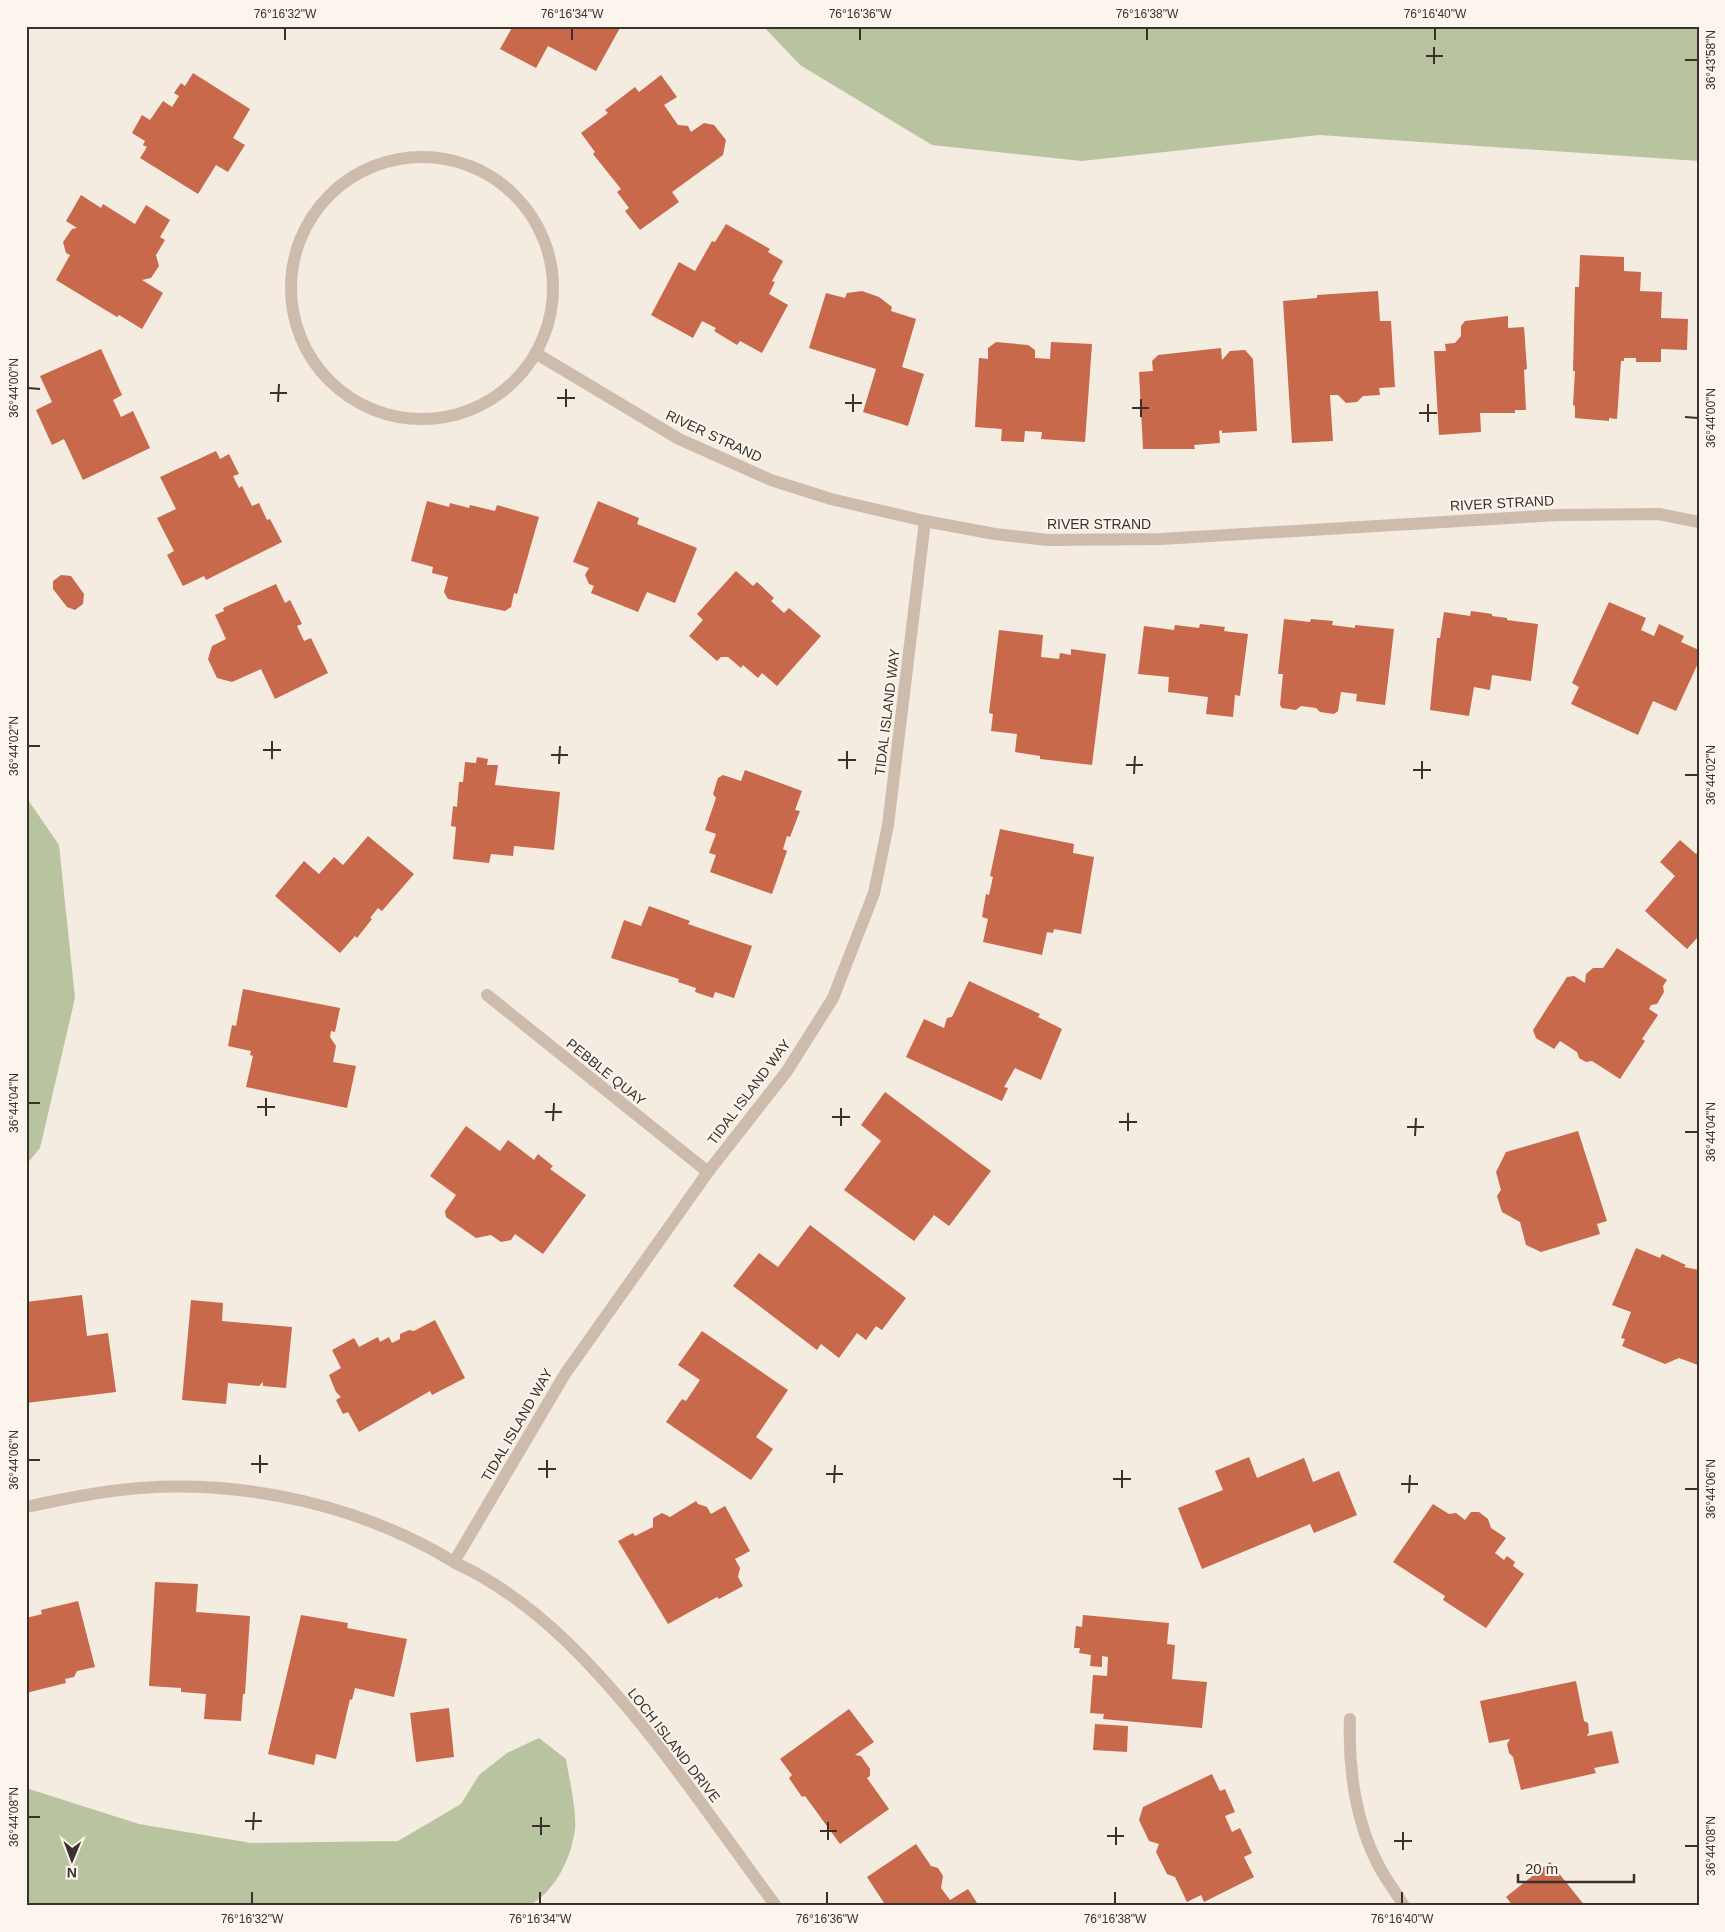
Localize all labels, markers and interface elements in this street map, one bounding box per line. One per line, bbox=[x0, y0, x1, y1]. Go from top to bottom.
text: 76°16'32"W bbox=[254, 7, 317, 21]
text: 76°16'34"W bbox=[541, 7, 604, 21]
text: 76°16'36"W bbox=[829, 7, 892, 21]
text: 76°16'38"W bbox=[1116, 7, 1179, 21]
text: 76°16'40"W bbox=[1404, 7, 1467, 21]
text: 36°43'58"N bbox=[1704, 30, 1718, 90]
text: 36°44'00"N bbox=[7, 358, 21, 418]
text: 36°44'00"N bbox=[1704, 388, 1718, 448]
street label: RIVER STRAND bbox=[663, 407, 765, 465]
street label: RIVER STRAND bbox=[1450, 492, 1554, 514]
street label: RIVER STRAND bbox=[1047, 516, 1151, 532]
street label: TIDAL ISLAND WAY bbox=[871, 647, 903, 776]
text: 36°44'02"N bbox=[7, 716, 21, 776]
text: 36°44'02"N bbox=[1704, 745, 1718, 805]
street label: PEBBLE QUAY bbox=[563, 1035, 649, 1109]
street label: TIDAL ISLAND WAY bbox=[704, 1036, 794, 1148]
text: 36°44'04"N bbox=[7, 1073, 21, 1133]
text: 36°44'04"N bbox=[1704, 1102, 1718, 1162]
street label: TIDAL ISLAND WAY bbox=[478, 1365, 556, 1484]
text: 36°44'06"N bbox=[7, 1430, 21, 1490]
text: 36°44'06"N bbox=[1704, 1459, 1718, 1519]
street label: LOCH ISLAND DRIVE bbox=[625, 1685, 723, 1805]
text: 36°44'08"N bbox=[7, 1787, 21, 1847]
text: 36°44'08"N bbox=[1704, 1816, 1718, 1876]
north arrow bbox=[48, 1834, 98, 1884]
scale bar bbox=[1518, 1852, 1634, 1884]
text: 20 m bbox=[1525, 1860, 1558, 1877]
text: N bbox=[67, 1865, 77, 1881]
text: 76°16'32"W bbox=[221, 1912, 284, 1926]
text: 76°16'34"W bbox=[509, 1912, 572, 1926]
text: 76°16'36"W bbox=[796, 1912, 859, 1926]
text: 76°16'38"W bbox=[1084, 1912, 1147, 1926]
text: 76°16'40"W bbox=[1371, 1912, 1434, 1926]

